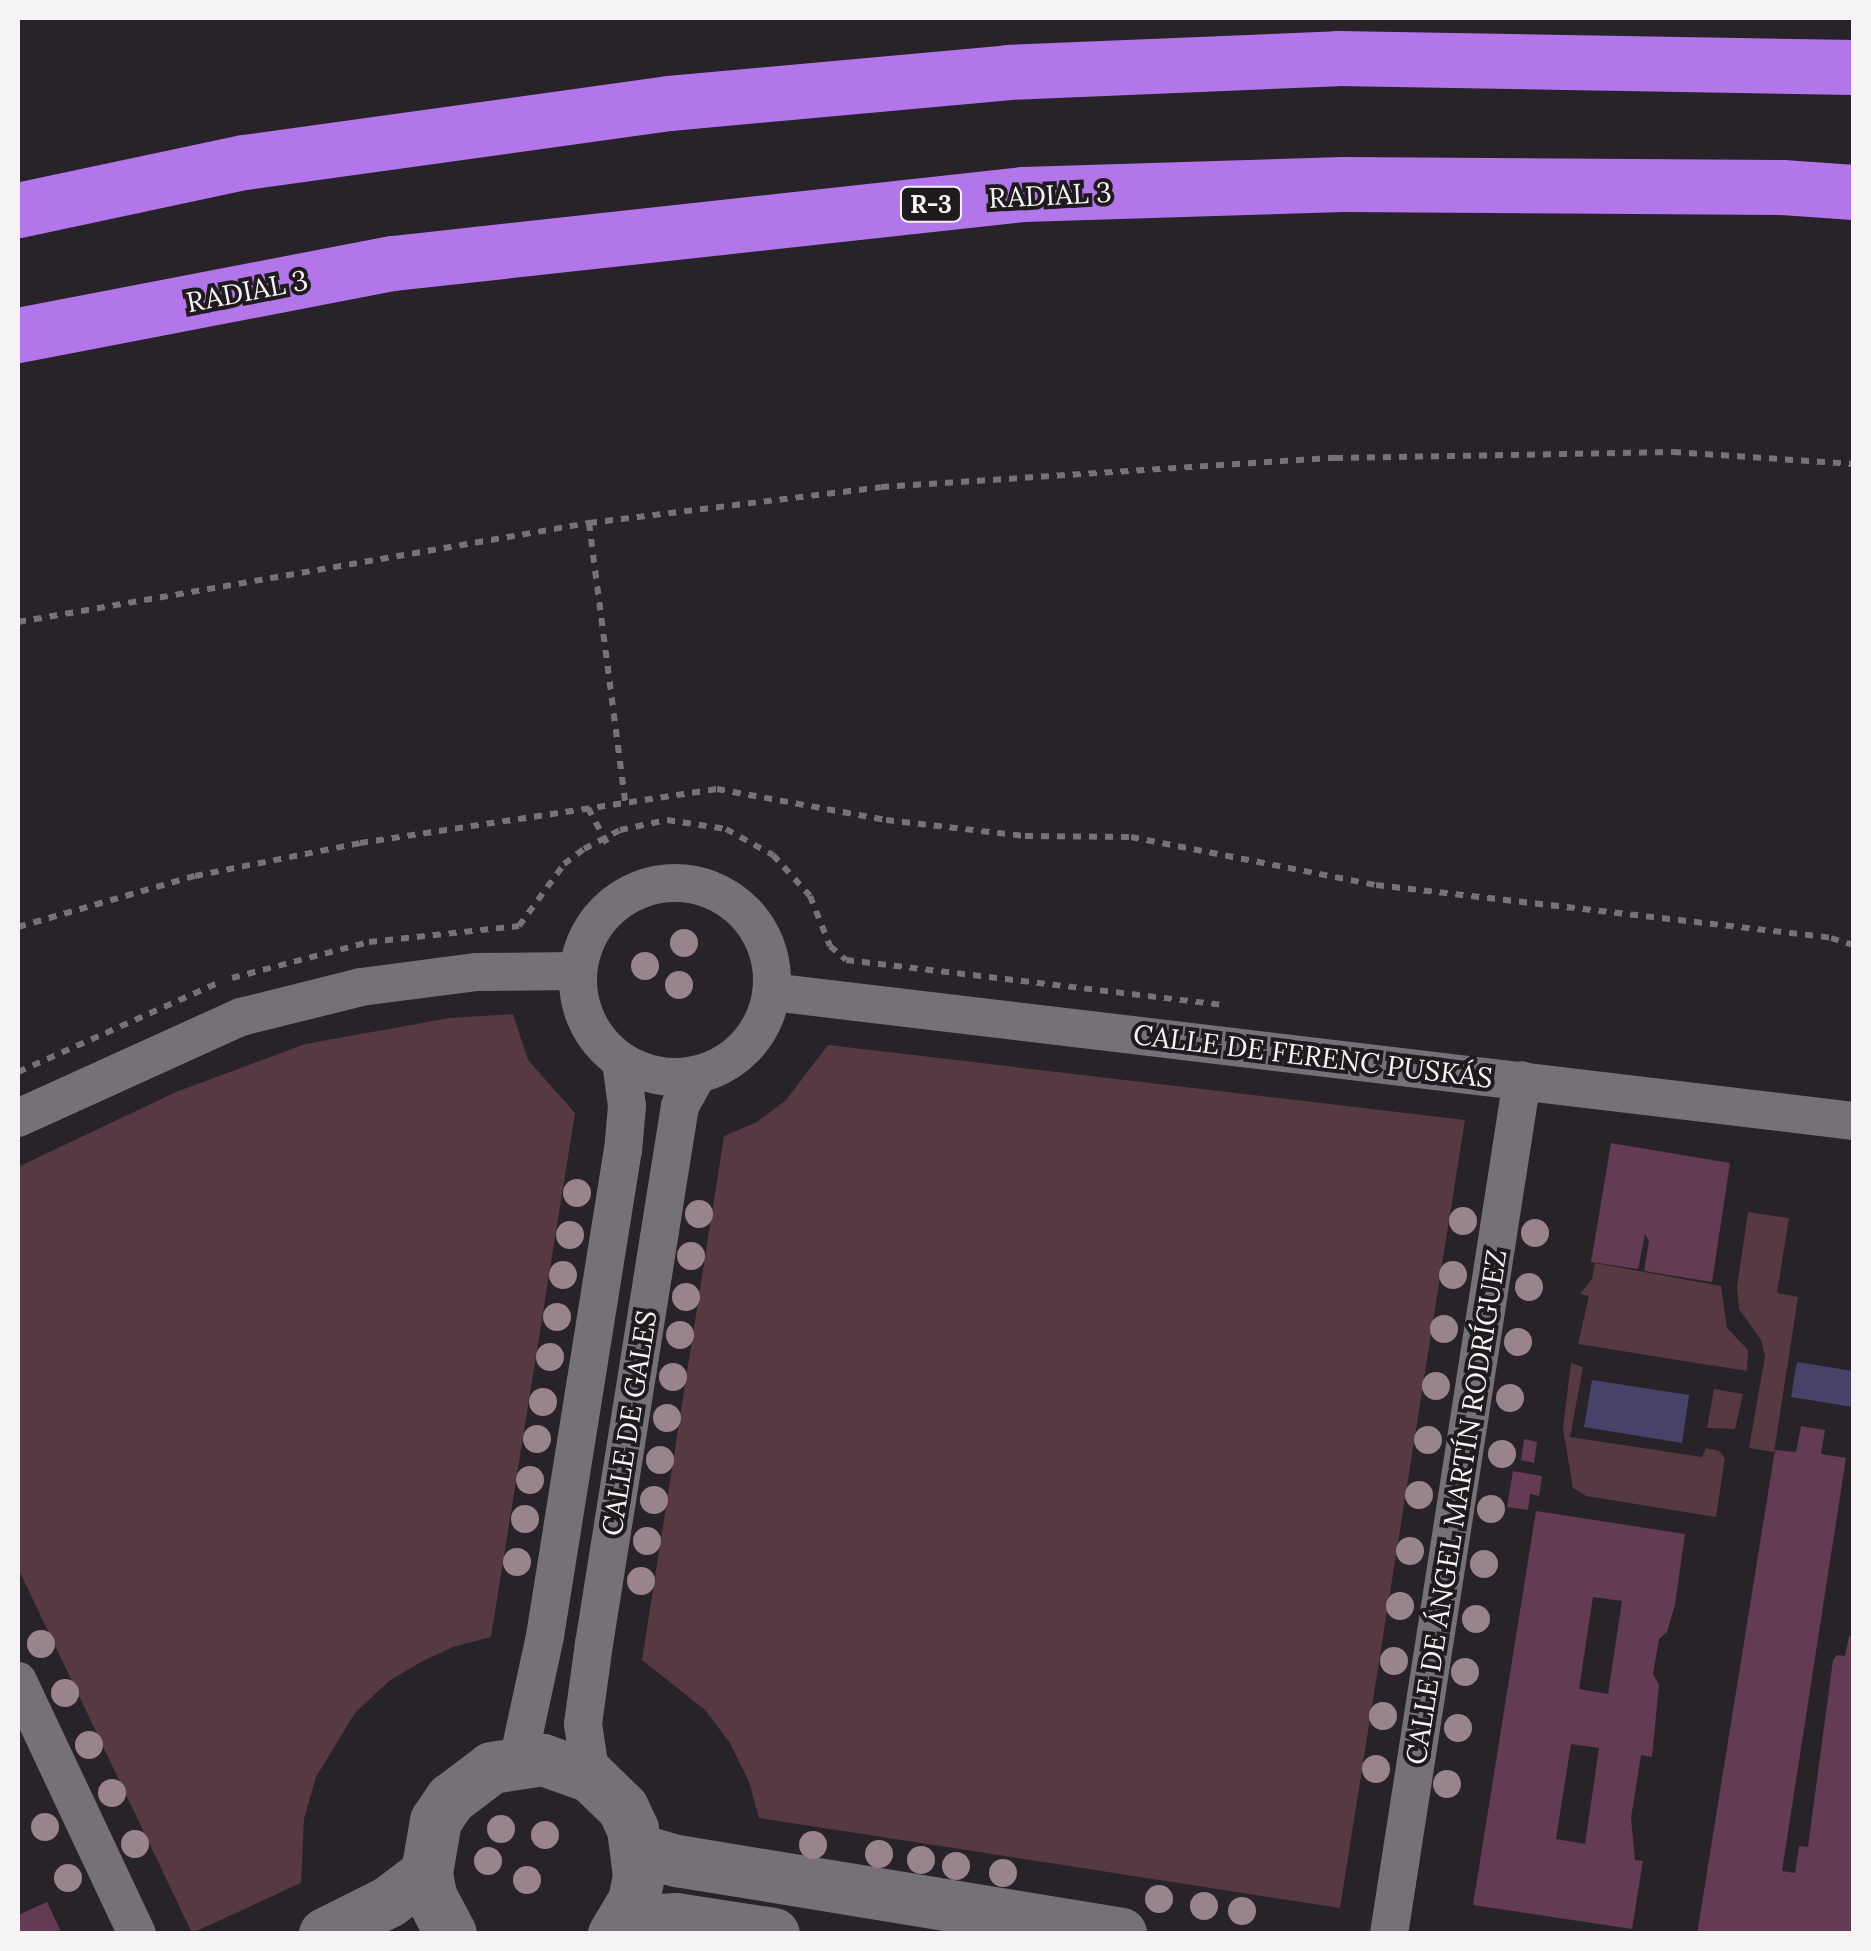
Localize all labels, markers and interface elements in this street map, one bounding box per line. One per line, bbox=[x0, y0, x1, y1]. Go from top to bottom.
street label: RADIAL 3 bbox=[988, 175, 1112, 215]
road number: R-3 bbox=[898, 184, 964, 224]
street label: RADIAL 3 bbox=[183, 263, 311, 319]
street label: CALLE DE FERENC PUSKÁS bbox=[1131, 1017, 1495, 1095]
street label: CALLE DE ÁNGEL MARTÍN RODRÍGUEZ bbox=[1399, 1247, 1513, 1767]
street label: CALLE DE GALES bbox=[595, 1308, 663, 1538]

